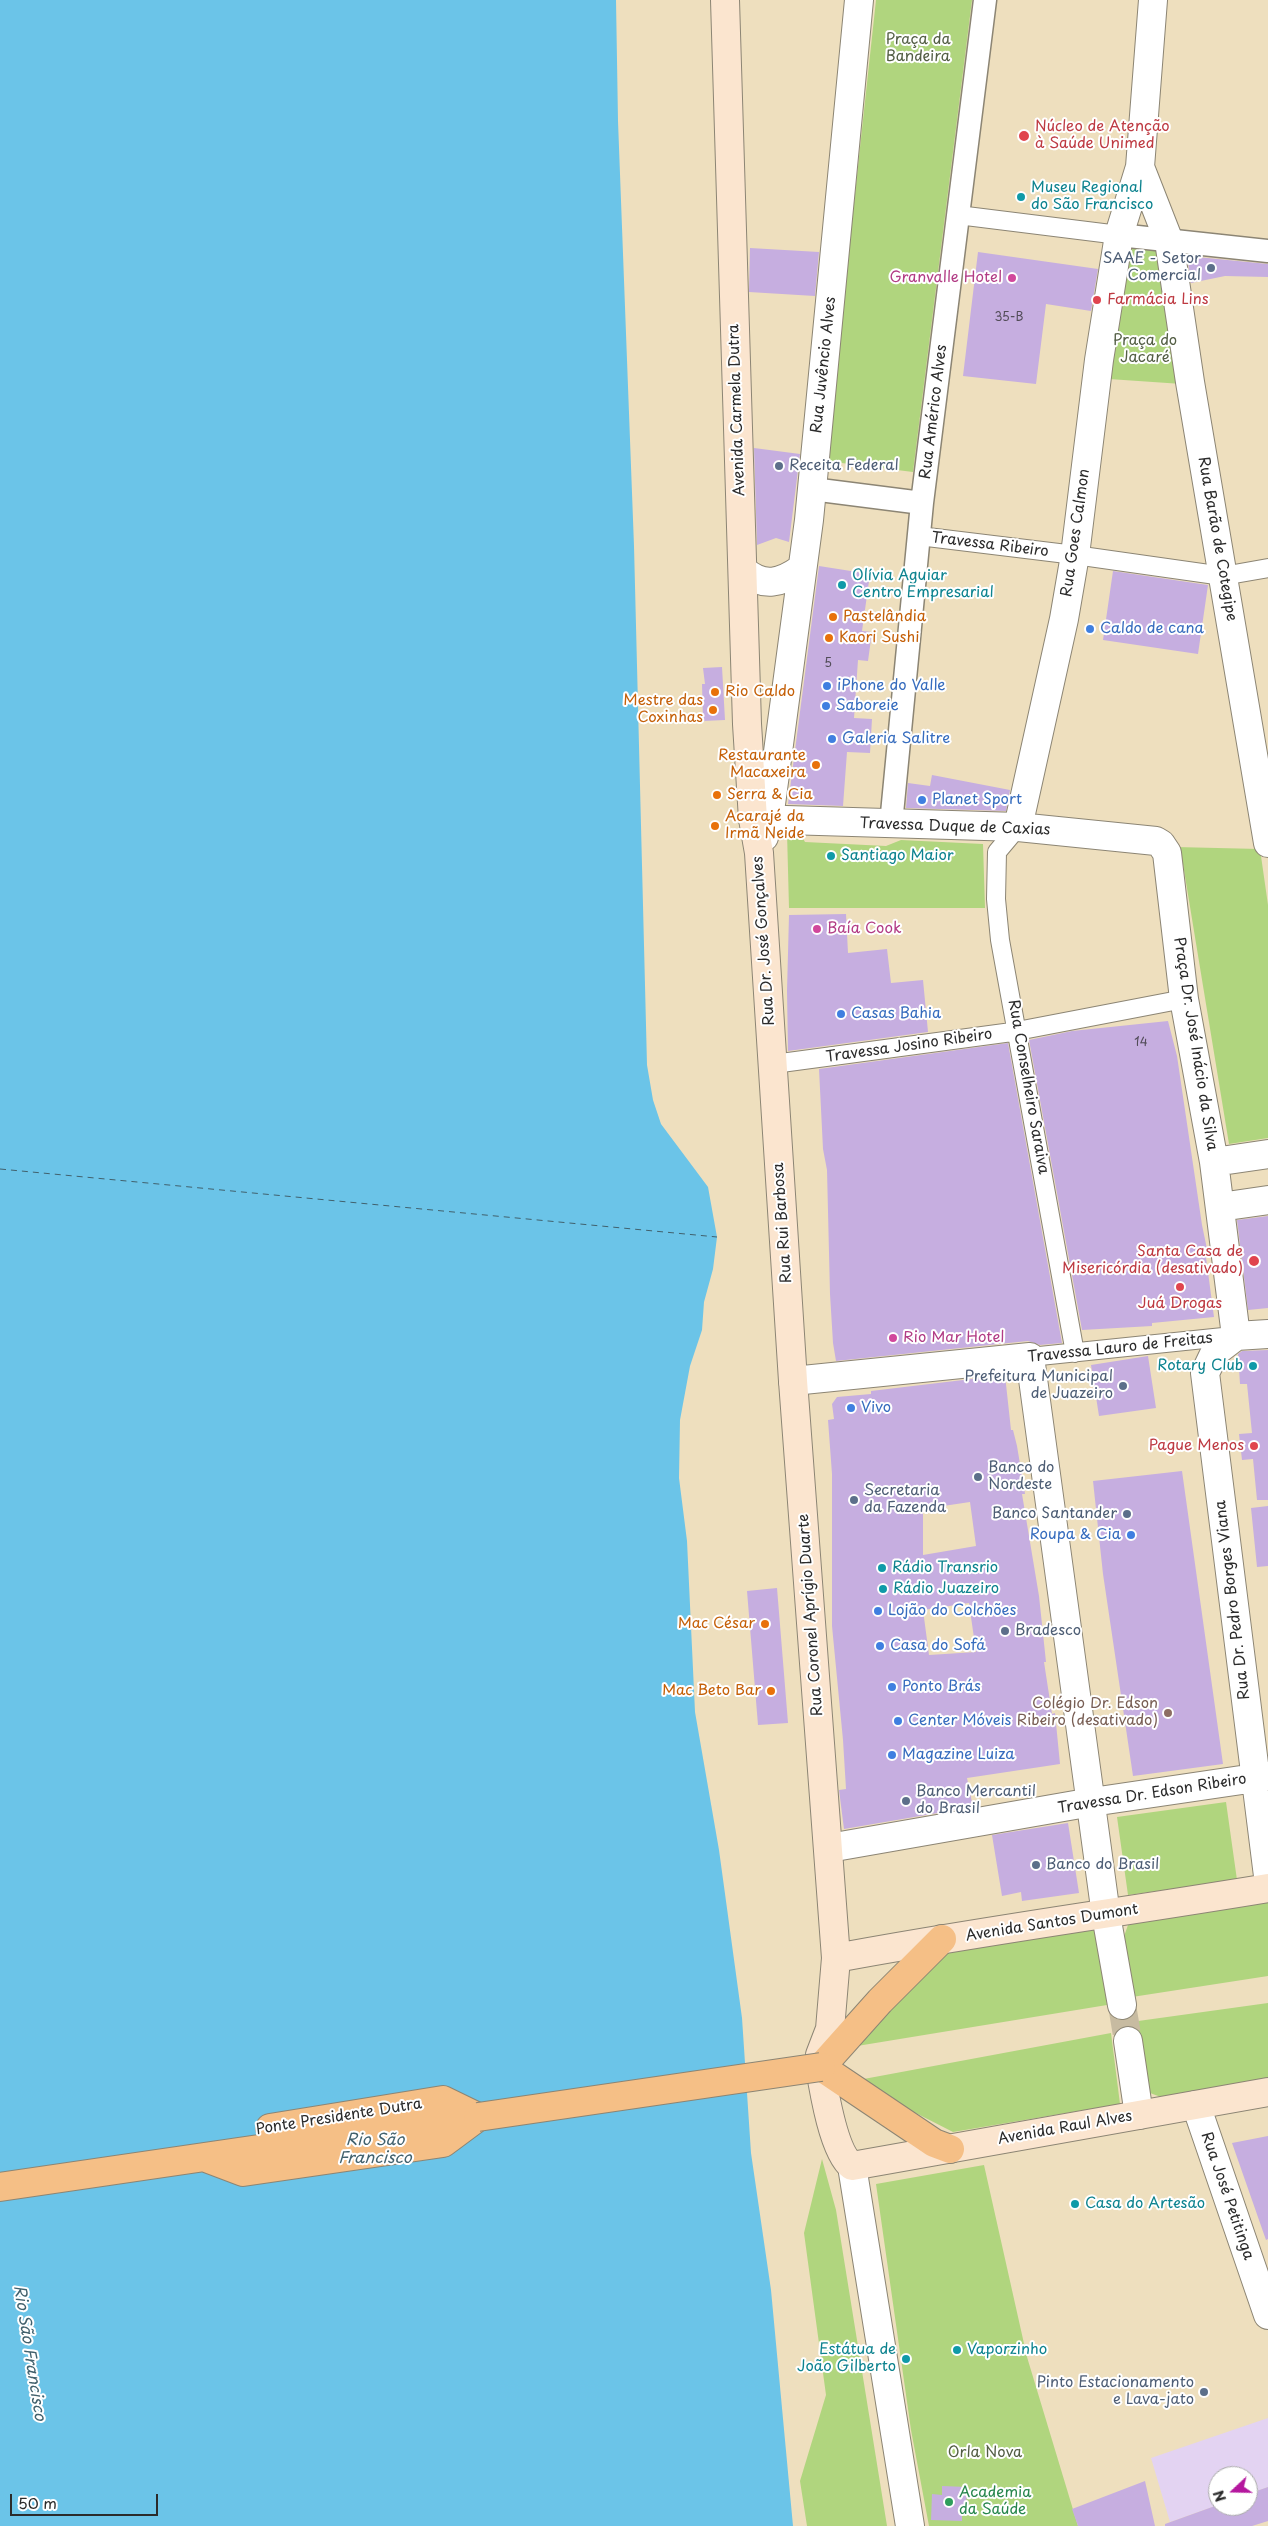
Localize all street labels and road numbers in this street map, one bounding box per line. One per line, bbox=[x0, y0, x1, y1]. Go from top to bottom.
street label: Rua Juvêncio Alves bbox=[808, 296, 840, 434]
street label: Avenida Carmela Dutra bbox=[725, 324, 749, 496]
street label: Rua Américo Alves bbox=[917, 344, 951, 480]
street label: Rua Barão de Cotegipe bbox=[1194, 455, 1240, 623]
street label: Rua Goes Calmon bbox=[1058, 468, 1094, 598]
street label: Travessa Ribeiro bbox=[930, 529, 1050, 561]
street label: Travessa Duque de Caxias bbox=[859, 815, 1051, 839]
street label: Rua Dr. José Gonçalves bbox=[749, 856, 779, 1026]
street label: Praça Dr. José Inácio da Silva bbox=[1169, 936, 1221, 1152]
street label: Rua Conselheiro Saraiva bbox=[1004, 998, 1052, 1176]
street label: Travessa Josino Ribeiro bbox=[825, 1025, 993, 1067]
street label: Rua Rui Barbosa bbox=[770, 1162, 796, 1284]
street label: Travessa Lauro de Freitas bbox=[1027, 1329, 1213, 1367]
street label: Rua Dr. Pedro Borges Viana bbox=[1212, 1499, 1254, 1701]
street label: Rua Coronel Aprígio Duarte bbox=[795, 1513, 827, 1717]
street label: Travessa Dr. Edson Ribeiro bbox=[1056, 1770, 1248, 1818]
street label: Avenida Santos Dumont bbox=[964, 1900, 1140, 1946]
street label: Ponte Presidente Dutra bbox=[255, 2095, 423, 2139]
street label: Avenida Raul Alves bbox=[996, 2107, 1134, 2149]
street label: Rua José Petitinga bbox=[1197, 2130, 1257, 2262]

